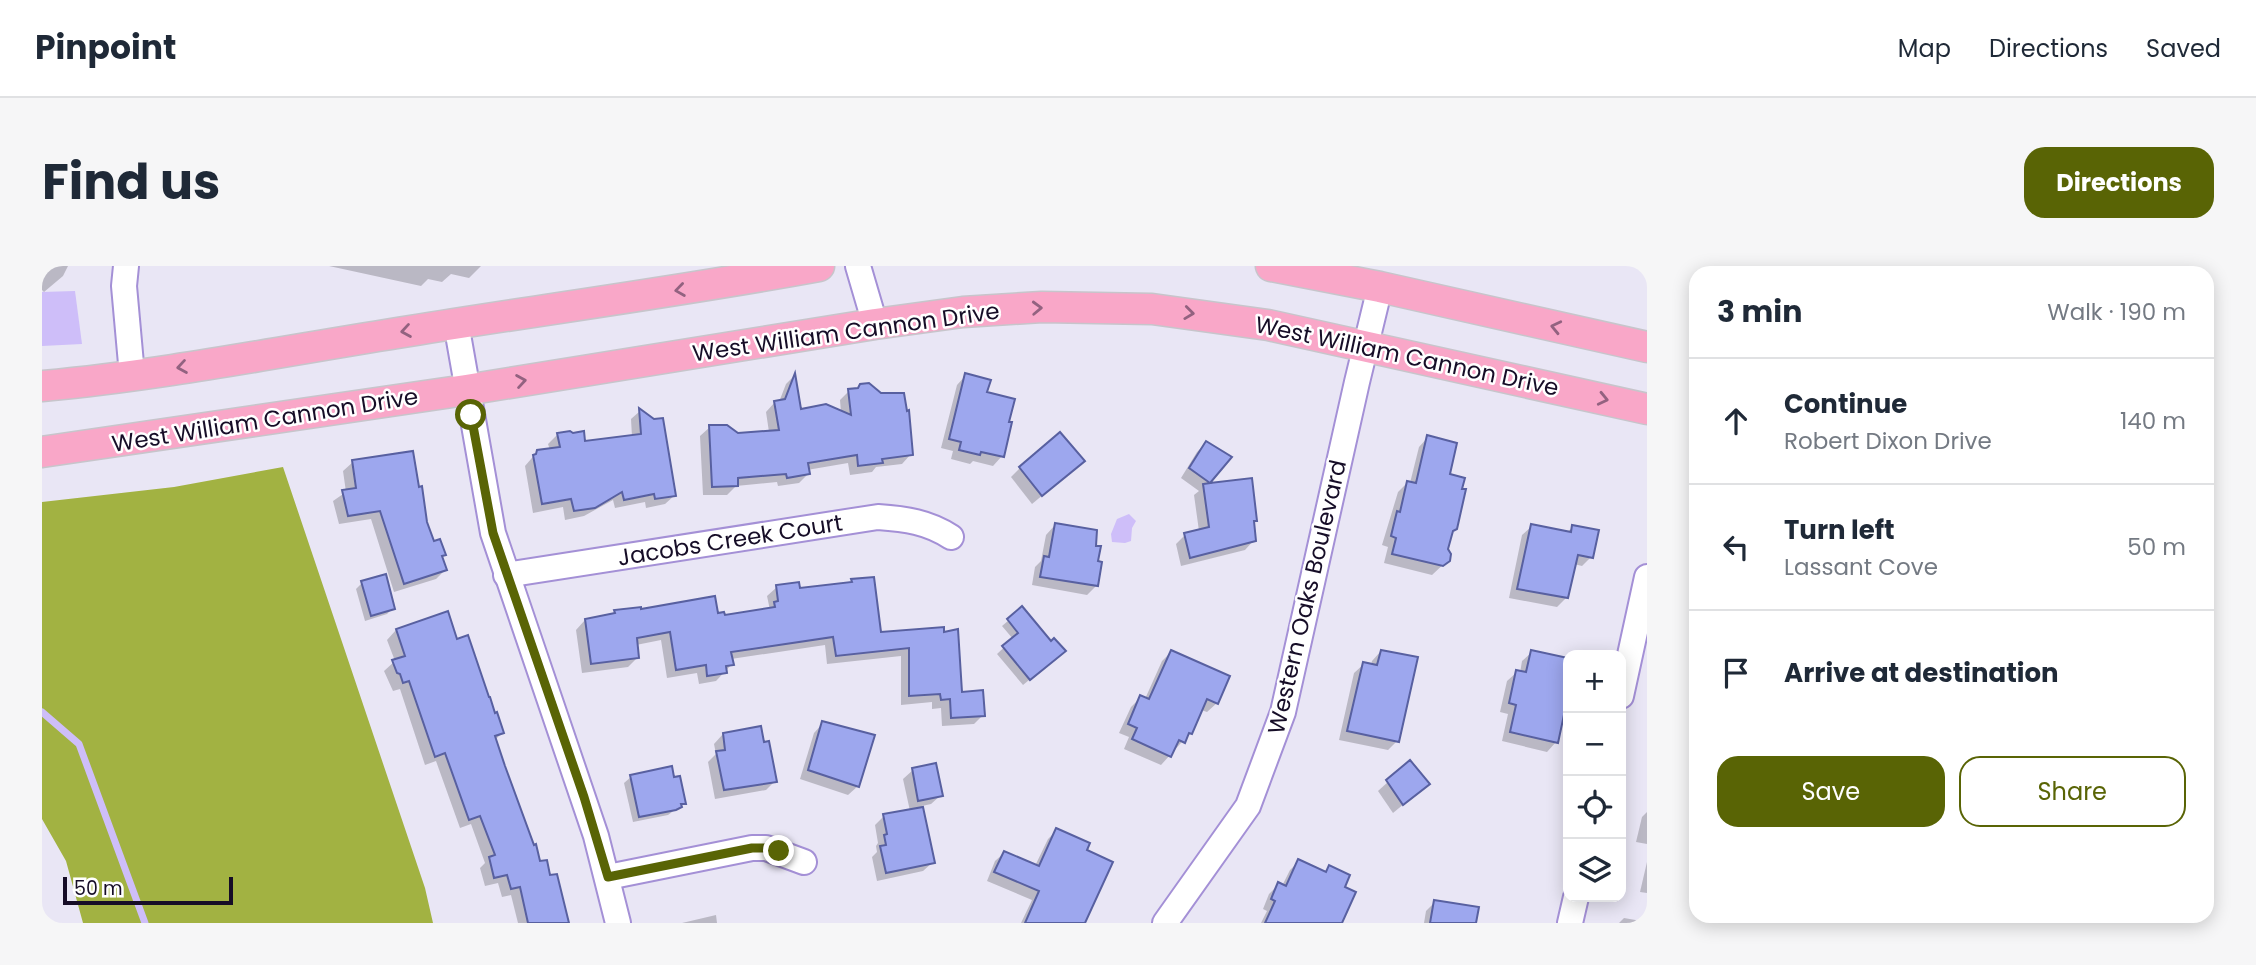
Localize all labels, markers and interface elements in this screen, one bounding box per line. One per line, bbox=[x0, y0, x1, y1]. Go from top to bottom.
text: Pinpoint bbox=[35, 24, 176, 71]
text: Map bbox=[1898, 32, 1951, 65]
text: Directions bbox=[1989, 32, 2108, 65]
text: Saved bbox=[2146, 32, 2221, 65]
button: Directions bbox=[2024, 147, 2214, 218]
text: Find us bbox=[42, 148, 220, 216]
one-way arrow bbox=[674, 283, 686, 298]
text: 3 min bbox=[1717, 290, 1802, 333]
street label: West William Cannon Drive bbox=[690, 295, 1002, 369]
text: Walk · 190 m bbox=[2047, 296, 2186, 328]
one-way arrow bbox=[1032, 300, 1043, 315]
one-way arrow bbox=[1184, 305, 1195, 320]
street label: West William Cannon Drive bbox=[1252, 308, 1562, 404]
one-way arrow bbox=[1551, 321, 1563, 335]
one-way arrow bbox=[400, 323, 412, 338]
one-way arrow bbox=[176, 359, 188, 374]
one-way arrow bbox=[516, 374, 527, 389]
street label: West William Cannon Drive bbox=[110, 380, 420, 460]
text: Continue bbox=[1784, 386, 1907, 422]
one-way arrow bbox=[1597, 391, 1609, 405]
route start bbox=[455, 399, 486, 430]
icon: ahead bbox=[1717, 402, 1755, 440]
text: 140 m bbox=[2120, 405, 2186, 437]
text: Robert Dixon Drive bbox=[1784, 425, 1992, 457]
street label: Western Oaks Boulevard bbox=[1260, 457, 1354, 737]
street label: Jacobs Creek Court bbox=[615, 506, 845, 574]
text: Turn left bbox=[1784, 512, 1895, 548]
icon: left bbox=[1717, 528, 1755, 566]
text: 50 m bbox=[2127, 531, 2186, 563]
text: Lassant Cove bbox=[1784, 551, 1938, 583]
map controls bbox=[1563, 650, 1626, 902]
button: + bbox=[1563, 650, 1626, 713]
icon: arrive bbox=[1717, 654, 1755, 692]
text: Arrive at destination bbox=[1784, 655, 2059, 691]
button: − bbox=[1563, 713, 1626, 776]
button: Save bbox=[1717, 756, 1945, 827]
button: Share bbox=[1959, 756, 2186, 827]
button: locate bbox=[1563, 776, 1626, 839]
route end bbox=[763, 835, 794, 866]
button: layers bbox=[1563, 839, 1626, 902]
scale bar bbox=[63, 874, 233, 906]
text: 50 m bbox=[74, 875, 123, 902]

